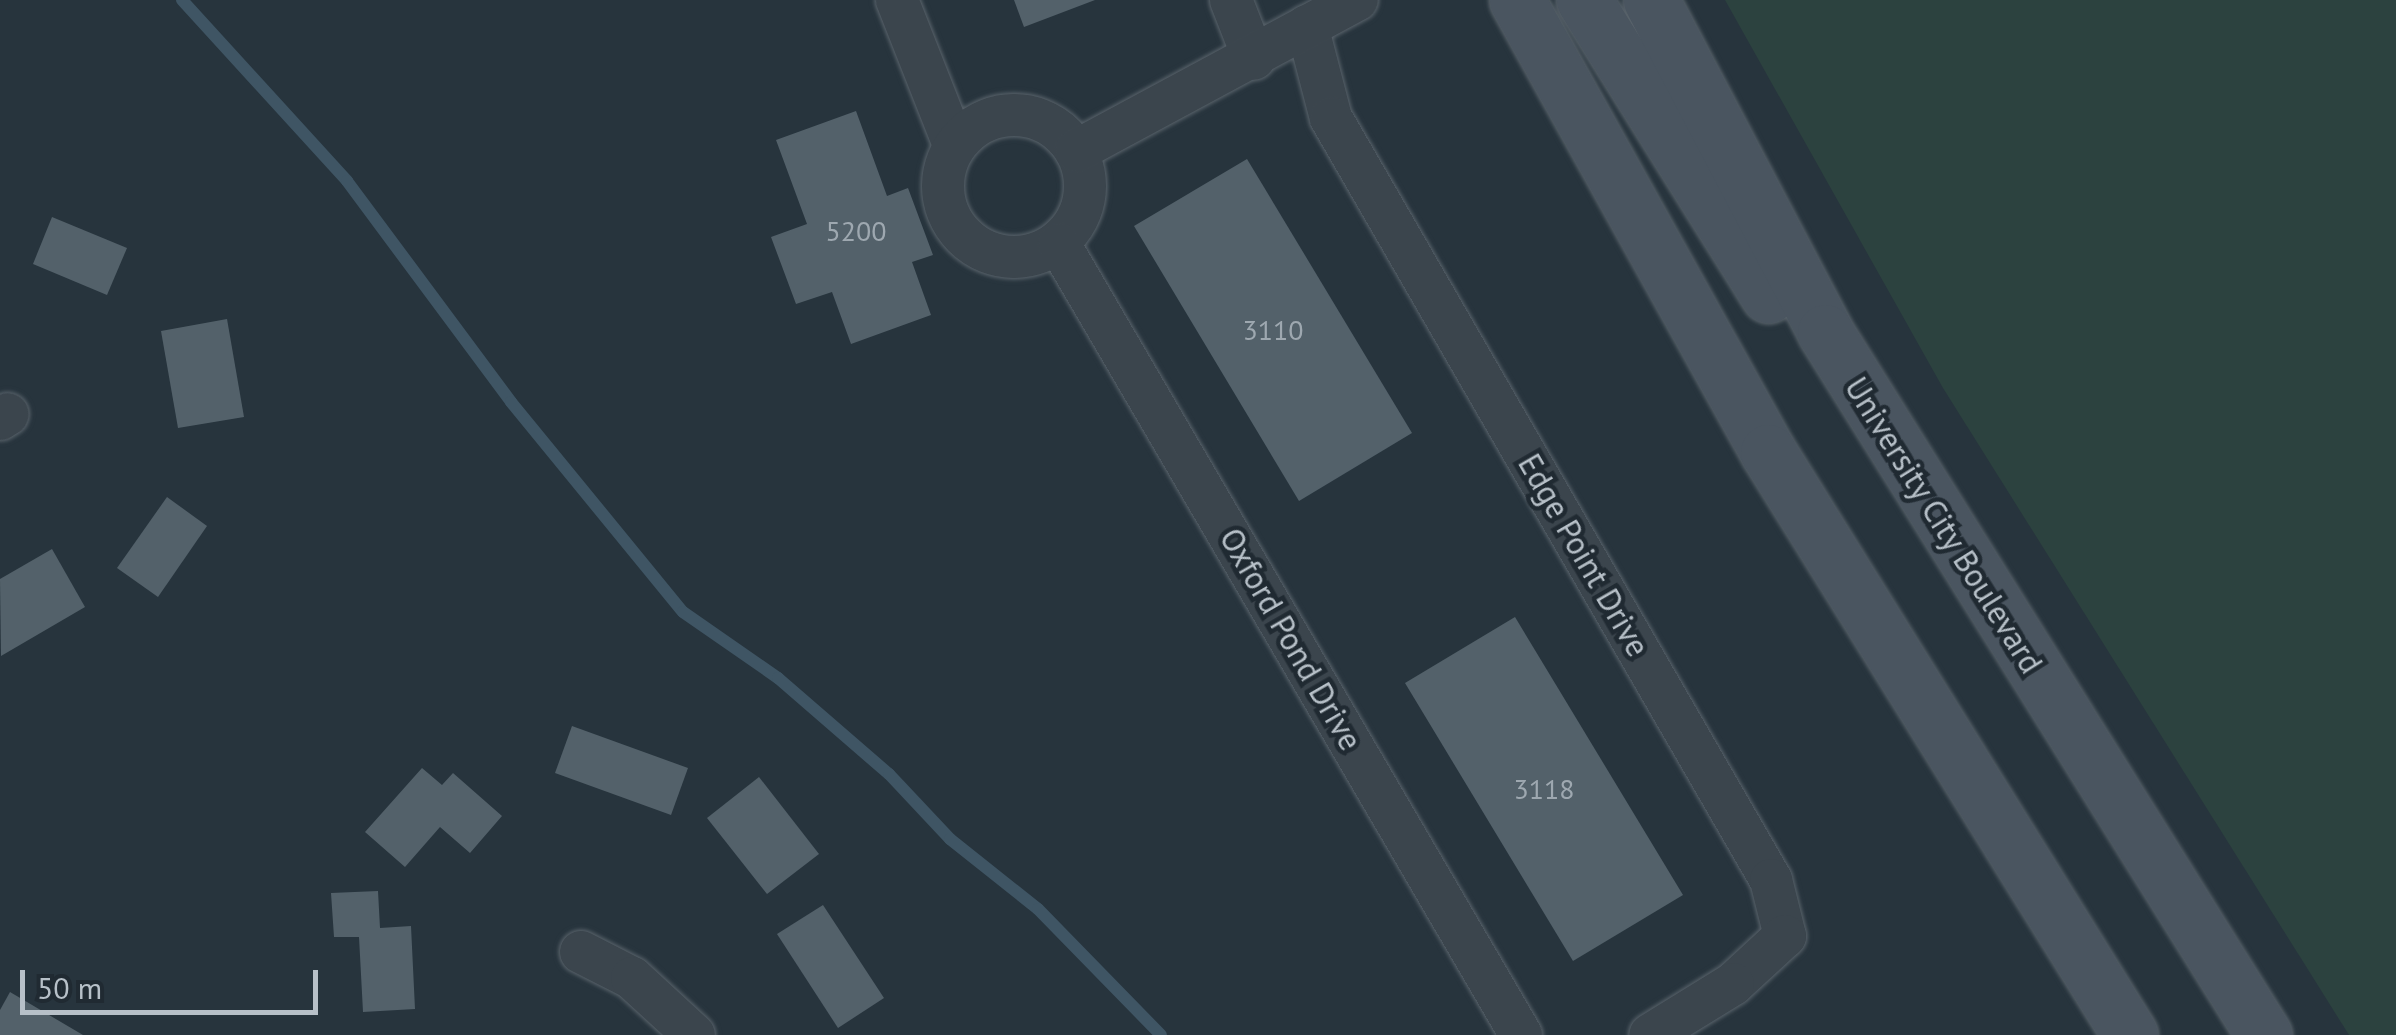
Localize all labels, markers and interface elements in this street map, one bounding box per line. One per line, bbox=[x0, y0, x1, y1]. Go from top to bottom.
house number: 5200 bbox=[825, 214, 887, 248]
house number: 3110 bbox=[1242, 313, 1304, 347]
street label: University City Boulevard bbox=[1837, 369, 2051, 681]
street label: Edge Point Drive bbox=[1511, 447, 1657, 663]
street label: Oxford Pond Drive bbox=[1212, 521, 1370, 757]
house number: 3118 bbox=[1513, 772, 1575, 806]
scale bar bbox=[25, 950, 322, 1012]
text: 50 m bbox=[37, 968, 102, 1007]

